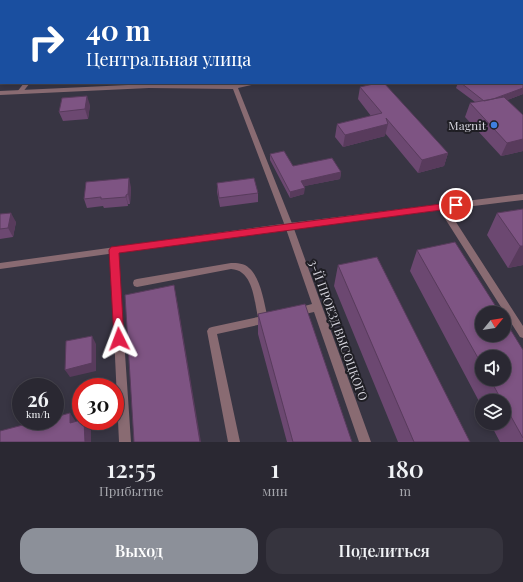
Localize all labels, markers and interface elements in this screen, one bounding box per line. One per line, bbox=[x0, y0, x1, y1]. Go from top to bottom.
text: 40 m bbox=[86, 11, 151, 48]
icon: right bbox=[20, 16, 72, 68]
text: Центральная улица bbox=[86, 47, 251, 71]
place label: Magnit bbox=[448, 117, 487, 133]
marker: Magnit bbox=[489, 120, 499, 130]
pin bbox=[439, 188, 473, 222]
icon: arrive bbox=[445, 194, 467, 216]
street label: 3-Й ПРОЕЗД ВЫСОЦКОГО bbox=[306, 257, 372, 403]
north arrow bbox=[475, 306, 511, 342]
map controls bbox=[475, 306, 511, 430]
position arrow bbox=[98, 318, 140, 360]
button: sound bbox=[475, 350, 511, 386]
speed limit sign: 30 bbox=[72, 378, 124, 430]
text: 26 bbox=[27, 385, 49, 412]
button: layers bbox=[475, 394, 511, 430]
text: km/h bbox=[26, 407, 50, 421]
text: 12:55 bbox=[106, 452, 156, 484]
text: 1 bbox=[270, 452, 280, 484]
text: 180 bbox=[387, 452, 424, 484]
text: Прибытие bbox=[99, 482, 163, 499]
text: мин bbox=[262, 482, 288, 499]
text: m bbox=[400, 482, 411, 499]
button: Выход bbox=[20, 528, 258, 574]
button: Поделиться bbox=[266, 528, 503, 574]

